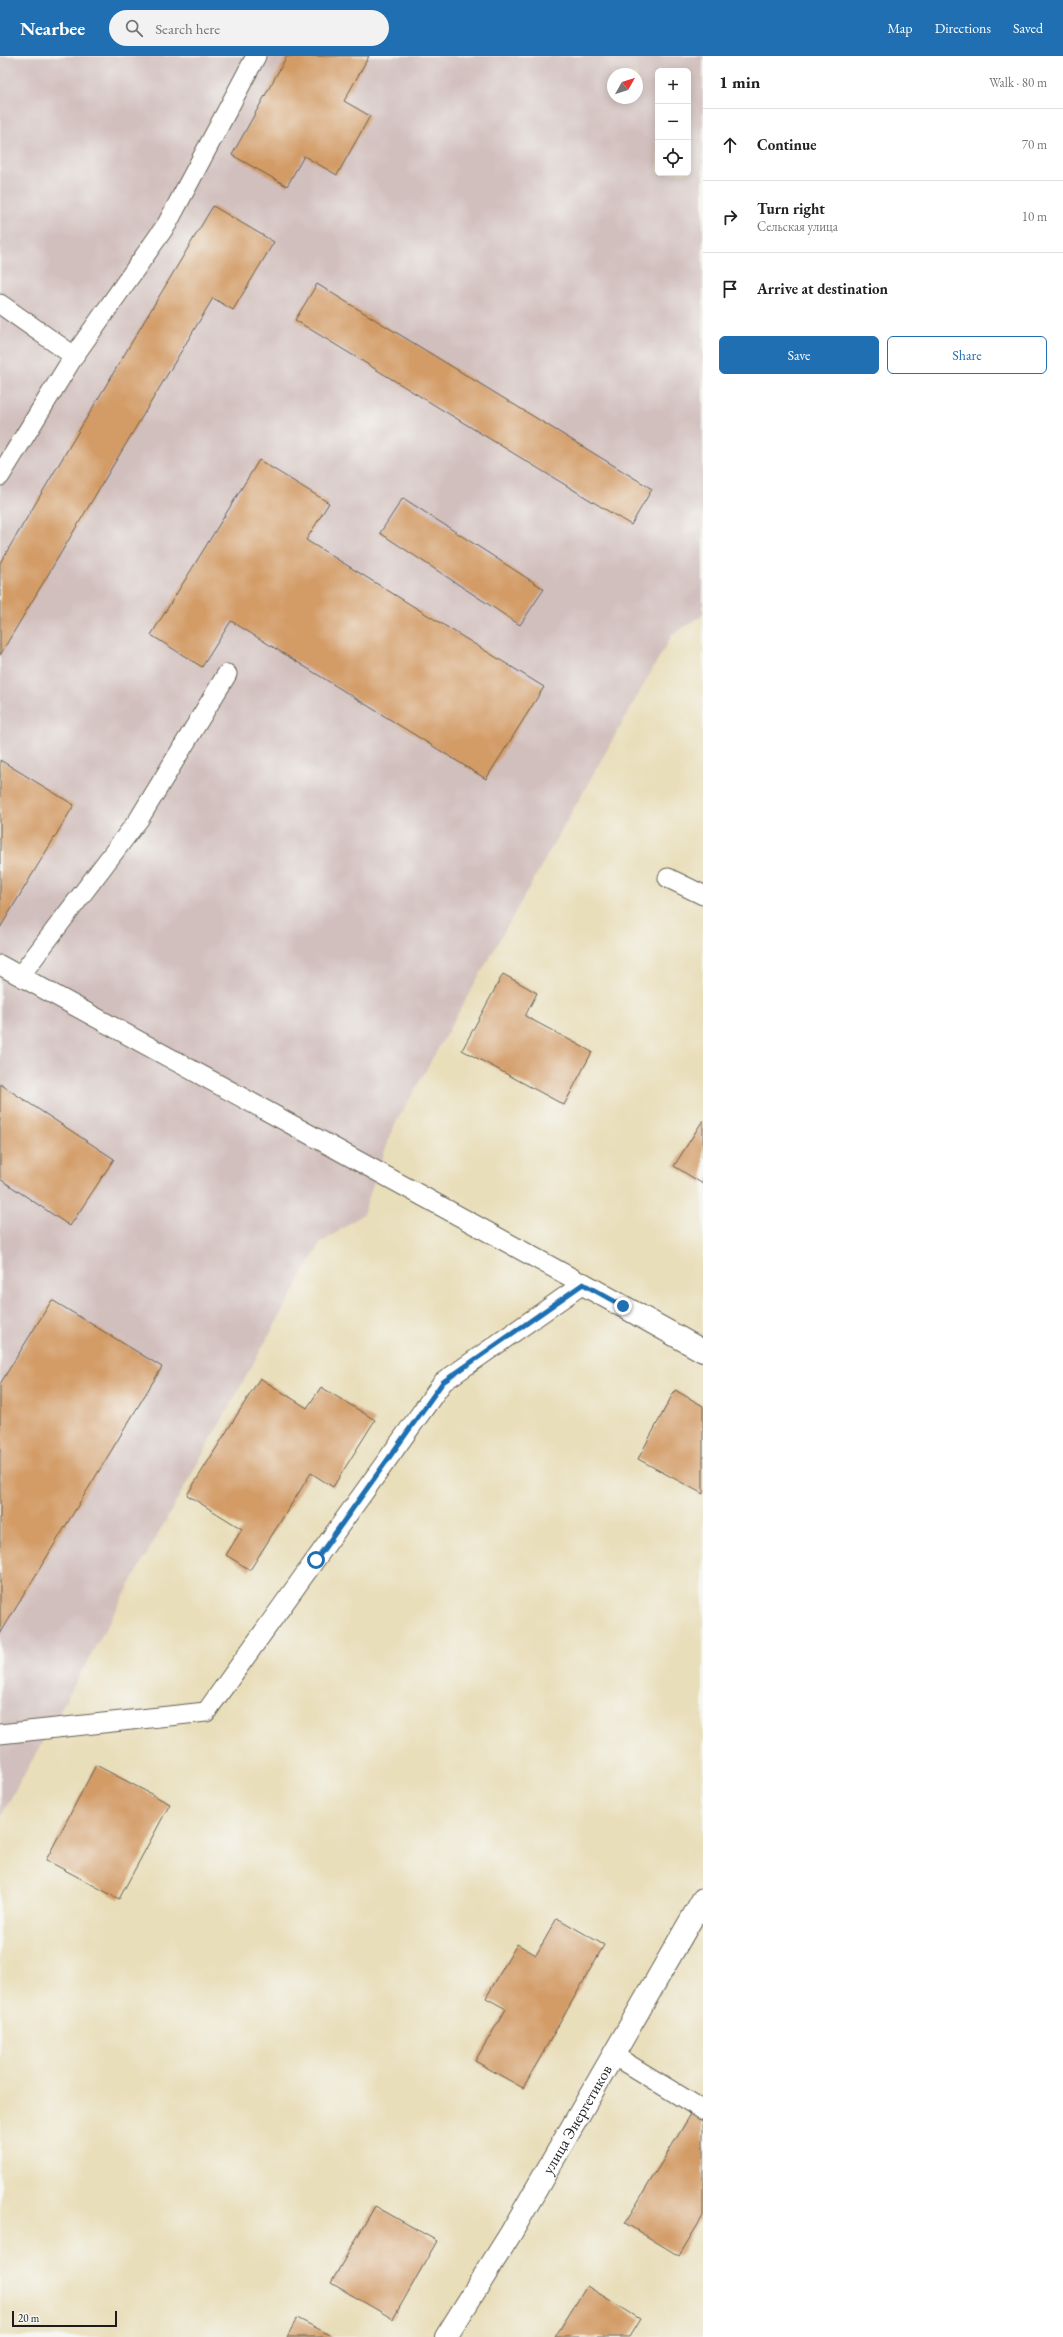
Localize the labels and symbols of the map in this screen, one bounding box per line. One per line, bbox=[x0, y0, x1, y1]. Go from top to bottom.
north arrow bbox=[607, 68, 643, 104]
route end bbox=[614, 1297, 632, 1315]
route start bbox=[307, 1551, 325, 1569]
street label: улица Энергетиков bbox=[537, 2061, 617, 2178]
scale bar bbox=[12, 2309, 117, 2328]

